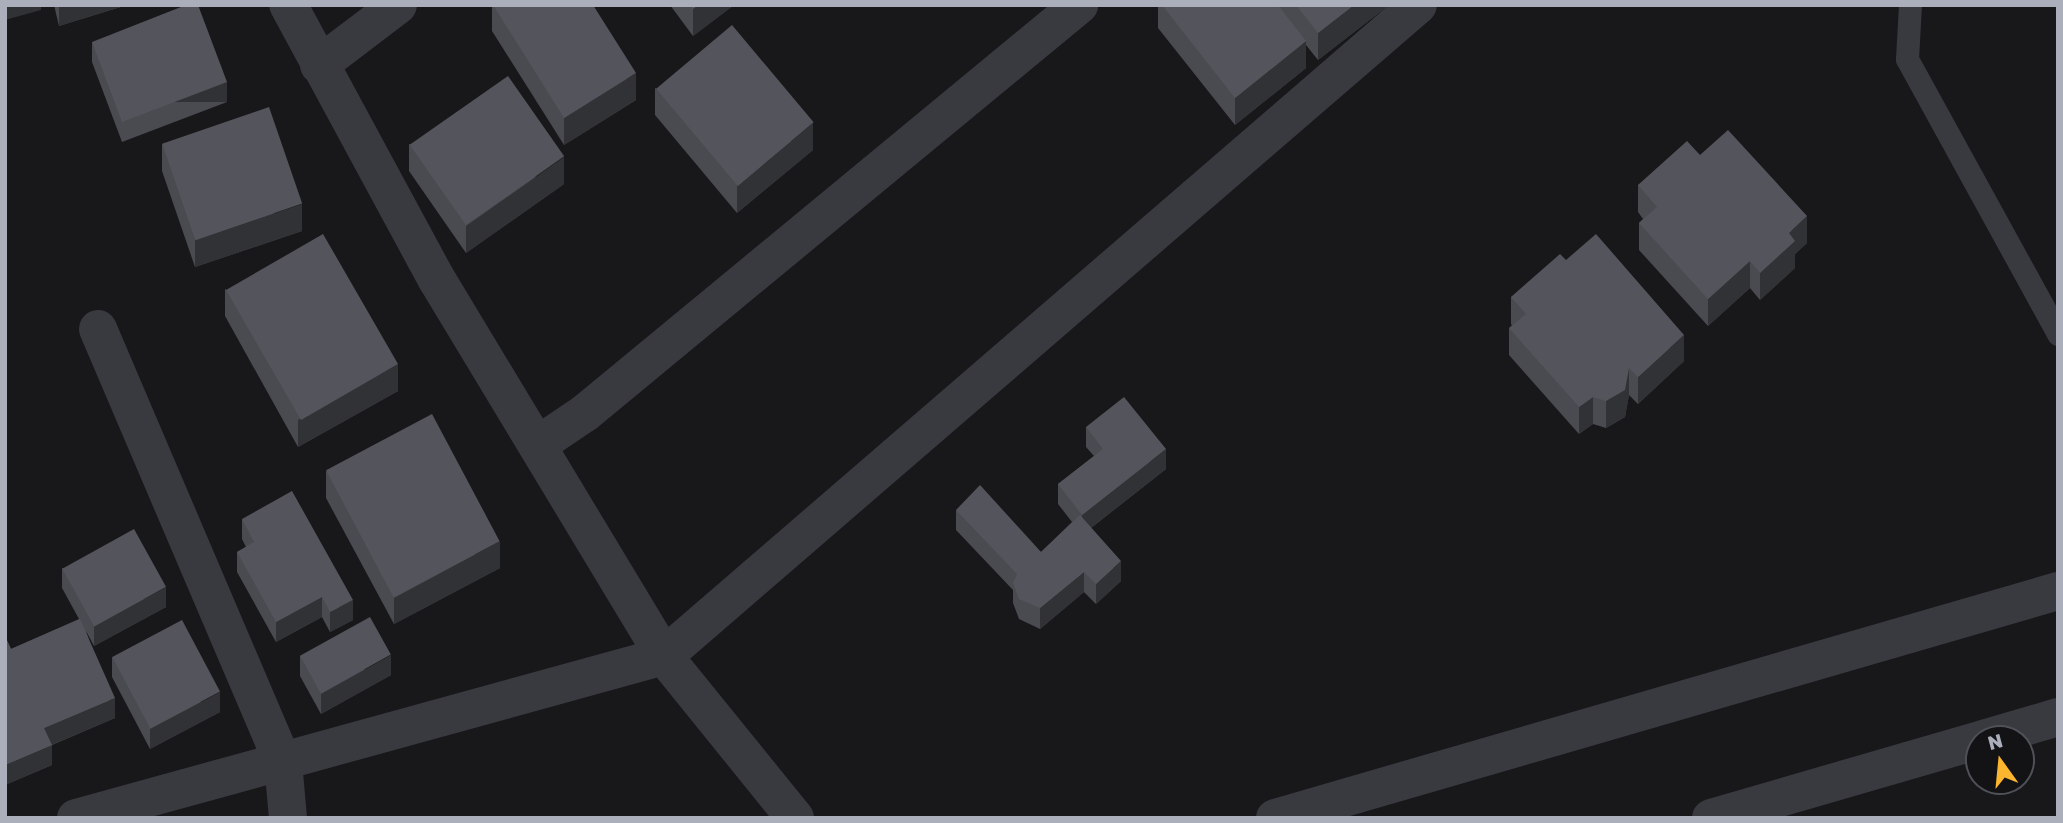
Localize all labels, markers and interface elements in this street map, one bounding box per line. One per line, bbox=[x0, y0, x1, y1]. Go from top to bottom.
north arrow bbox=[1965, 725, 2035, 795]
text: N bbox=[1985, 728, 2005, 754]

